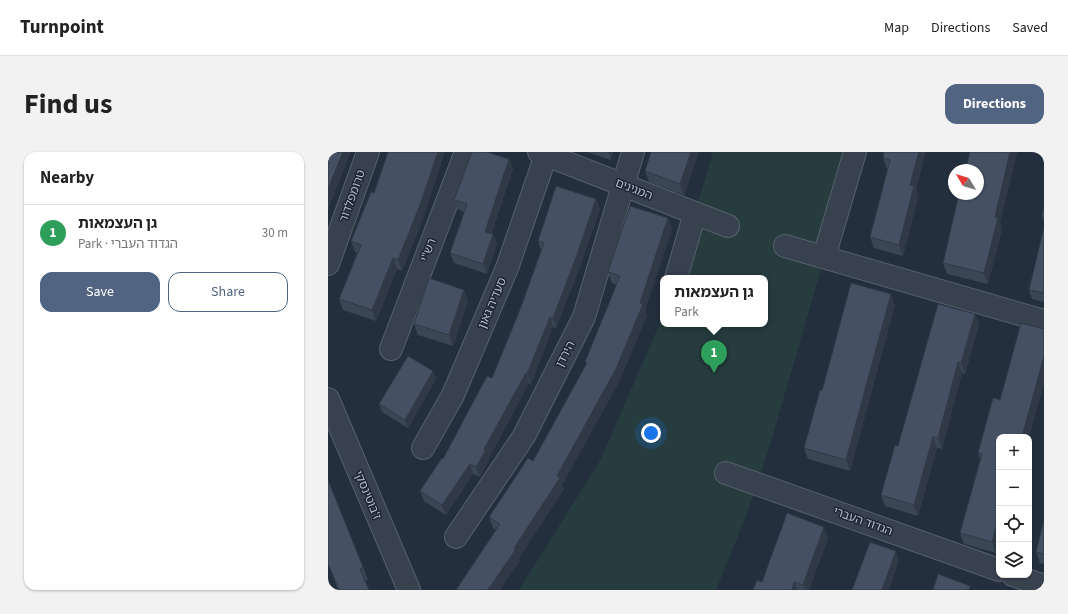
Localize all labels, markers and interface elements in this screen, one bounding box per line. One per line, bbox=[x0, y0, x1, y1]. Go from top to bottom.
text: Turnpoint bbox=[20, 14, 104, 41]
text: Map bbox=[884, 18, 909, 38]
text: Directions bbox=[931, 18, 990, 38]
text: Saved bbox=[1012, 18, 1048, 38]
text: Find us bbox=[24, 84, 112, 124]
button: Directions bbox=[945, 84, 1044, 124]
north arrow bbox=[948, 164, 984, 200]
text: Nearby bbox=[40, 166, 94, 190]
street label: טרומפלדור bbox=[335, 168, 370, 225]
street label: המגינים bbox=[613, 175, 655, 204]
text: גן העצמאות bbox=[78, 213, 157, 234]
text: 1 bbox=[50, 224, 56, 242]
text: 30 m bbox=[262, 224, 288, 242]
text: Park · הגדוד העברי bbox=[78, 235, 178, 253]
street label: רש"י bbox=[416, 236, 441, 264]
button: Save bbox=[40, 272, 160, 312]
button: Share bbox=[168, 272, 288, 312]
street label: סעדיה גאון bbox=[474, 275, 511, 331]
popup bbox=[660, 275, 768, 327]
text: גן העצמאות bbox=[674, 282, 754, 303]
text: Park bbox=[674, 303, 699, 321]
street label: הירדן bbox=[552, 338, 579, 370]
pin: 1 bbox=[701, 340, 727, 373]
your location bbox=[641, 423, 661, 443]
map controls bbox=[996, 434, 1032, 578]
button: + bbox=[996, 434, 1032, 470]
street label: ז'בוטינסקי bbox=[350, 468, 385, 522]
button: − bbox=[996, 470, 1032, 506]
street label: הגדוד העברי bbox=[831, 503, 895, 540]
button: locate bbox=[996, 506, 1032, 542]
button: layers bbox=[996, 542, 1032, 578]

